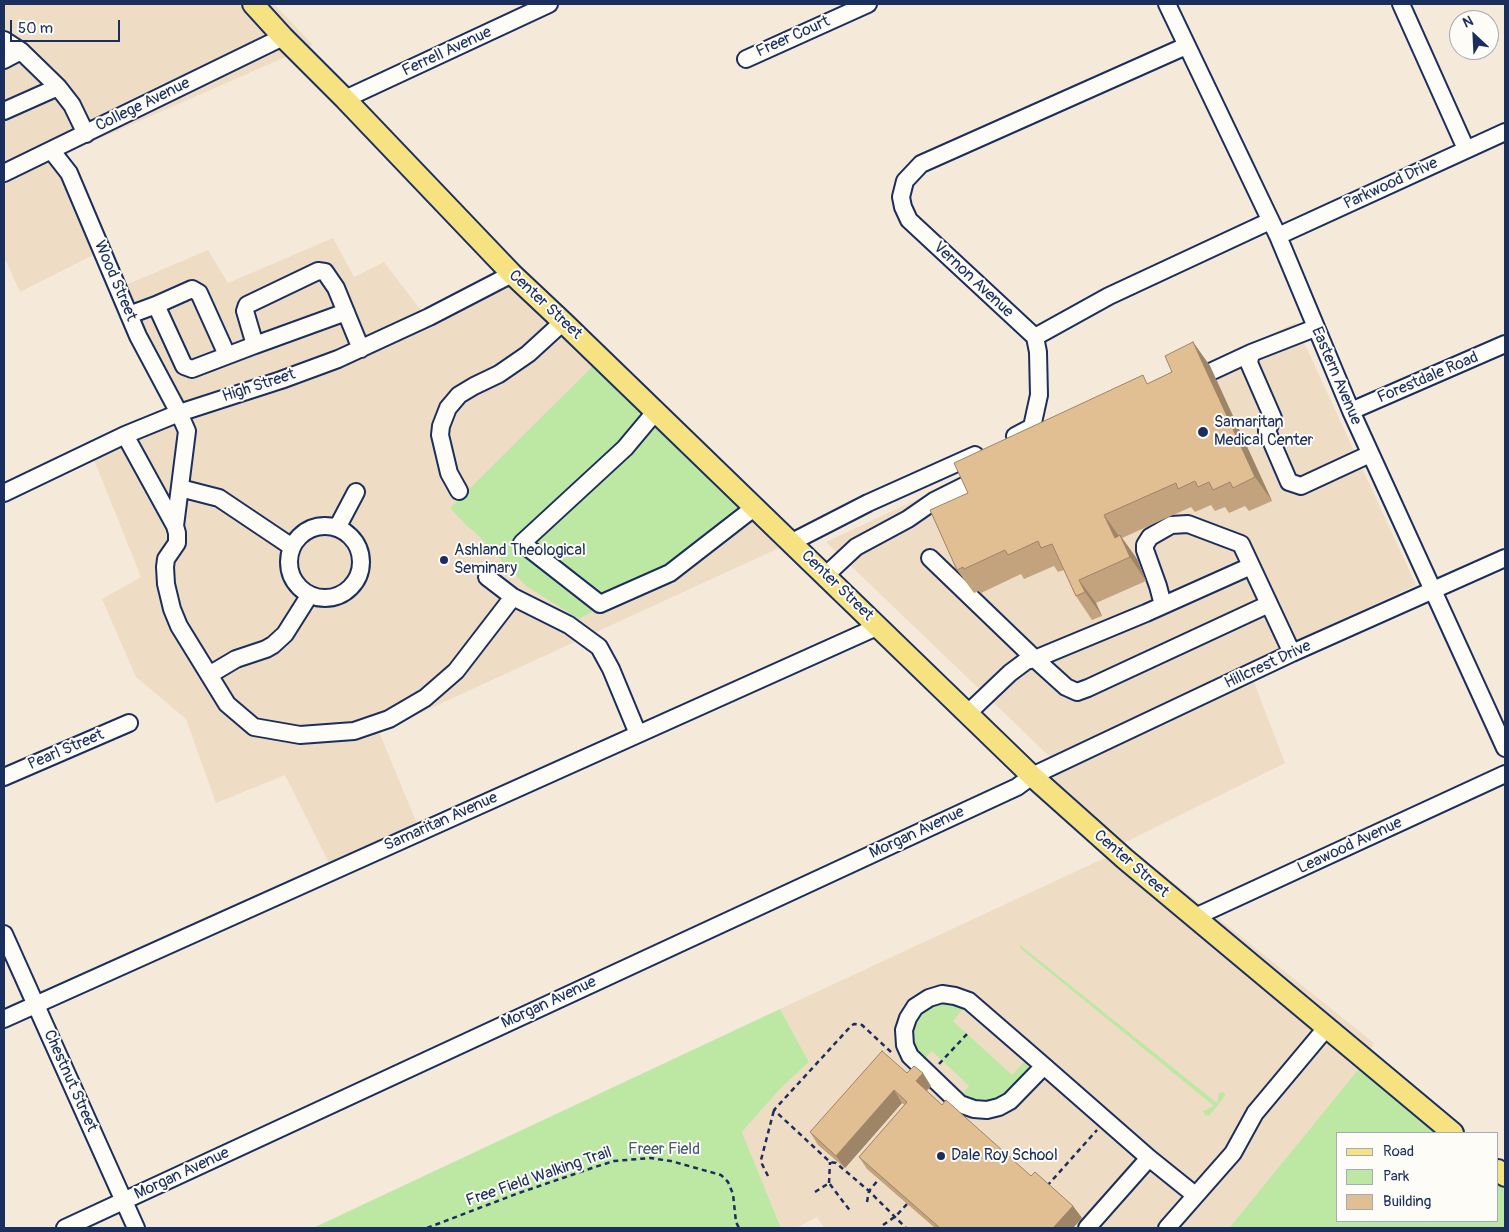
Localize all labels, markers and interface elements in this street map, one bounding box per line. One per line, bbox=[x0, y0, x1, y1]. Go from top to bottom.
scale bar bbox=[12, 10, 122, 42]
north arrow bbox=[1449, 10, 1499, 60]
street label: Freer Court bbox=[753, 12, 833, 62]
text: N bbox=[1460, 12, 1476, 32]
text: 50 m bbox=[18, 19, 53, 38]
street label: Ferrell Avenue bbox=[399, 23, 495, 81]
street label: College Avenue bbox=[93, 74, 193, 136]
street label: Parkwood Drive bbox=[1341, 154, 1441, 214]
street label: Wood Street bbox=[89, 238, 141, 324]
street label: Vernon Avenue bbox=[929, 238, 1017, 322]
street label: Center Street bbox=[504, 266, 586, 344]
street label: Eastern Avenue bbox=[1307, 324, 1365, 428]
street label: Forestdale Road bbox=[1375, 348, 1481, 408]
street label: High Street bbox=[220, 365, 298, 407]
place label: Samaritan Medical Center bbox=[1214, 413, 1313, 451]
marker: Samaritan Medical Center bbox=[1196, 425, 1210, 439]
place label: Ashland Theological Seminary bbox=[454, 541, 586, 579]
street label: Center Street bbox=[797, 547, 877, 625]
marker: Ashland Theological Seminary bbox=[438, 554, 450, 566]
street label: Hillcrest Drive bbox=[1222, 637, 1314, 693]
street label: Pearl Street bbox=[25, 725, 107, 775]
street label: Samaritan Avenue bbox=[381, 788, 501, 856]
street label: Morgan Avenue bbox=[866, 803, 968, 863]
street label: Leawood Avenue bbox=[1295, 813, 1405, 879]
street label: Center Street bbox=[1090, 826, 1172, 902]
street label: Morgan Avenue bbox=[498, 973, 600, 1033]
street label: Chestnut Street bbox=[39, 1027, 101, 1135]
legend bbox=[1336, 1132, 1499, 1222]
park label: Freer Field bbox=[628, 1140, 700, 1160]
text: Road bbox=[1383, 1142, 1414, 1161]
street label: Free Field Walking Trail bbox=[464, 1143, 614, 1211]
street label: Morgan Avenue bbox=[131, 1144, 233, 1204]
place label: Dale Roy School bbox=[951, 1146, 1058, 1166]
marker: Dale Roy School bbox=[935, 1150, 947, 1162]
text: Park bbox=[1383, 1167, 1409, 1186]
text: Building bbox=[1383, 1192, 1431, 1211]

